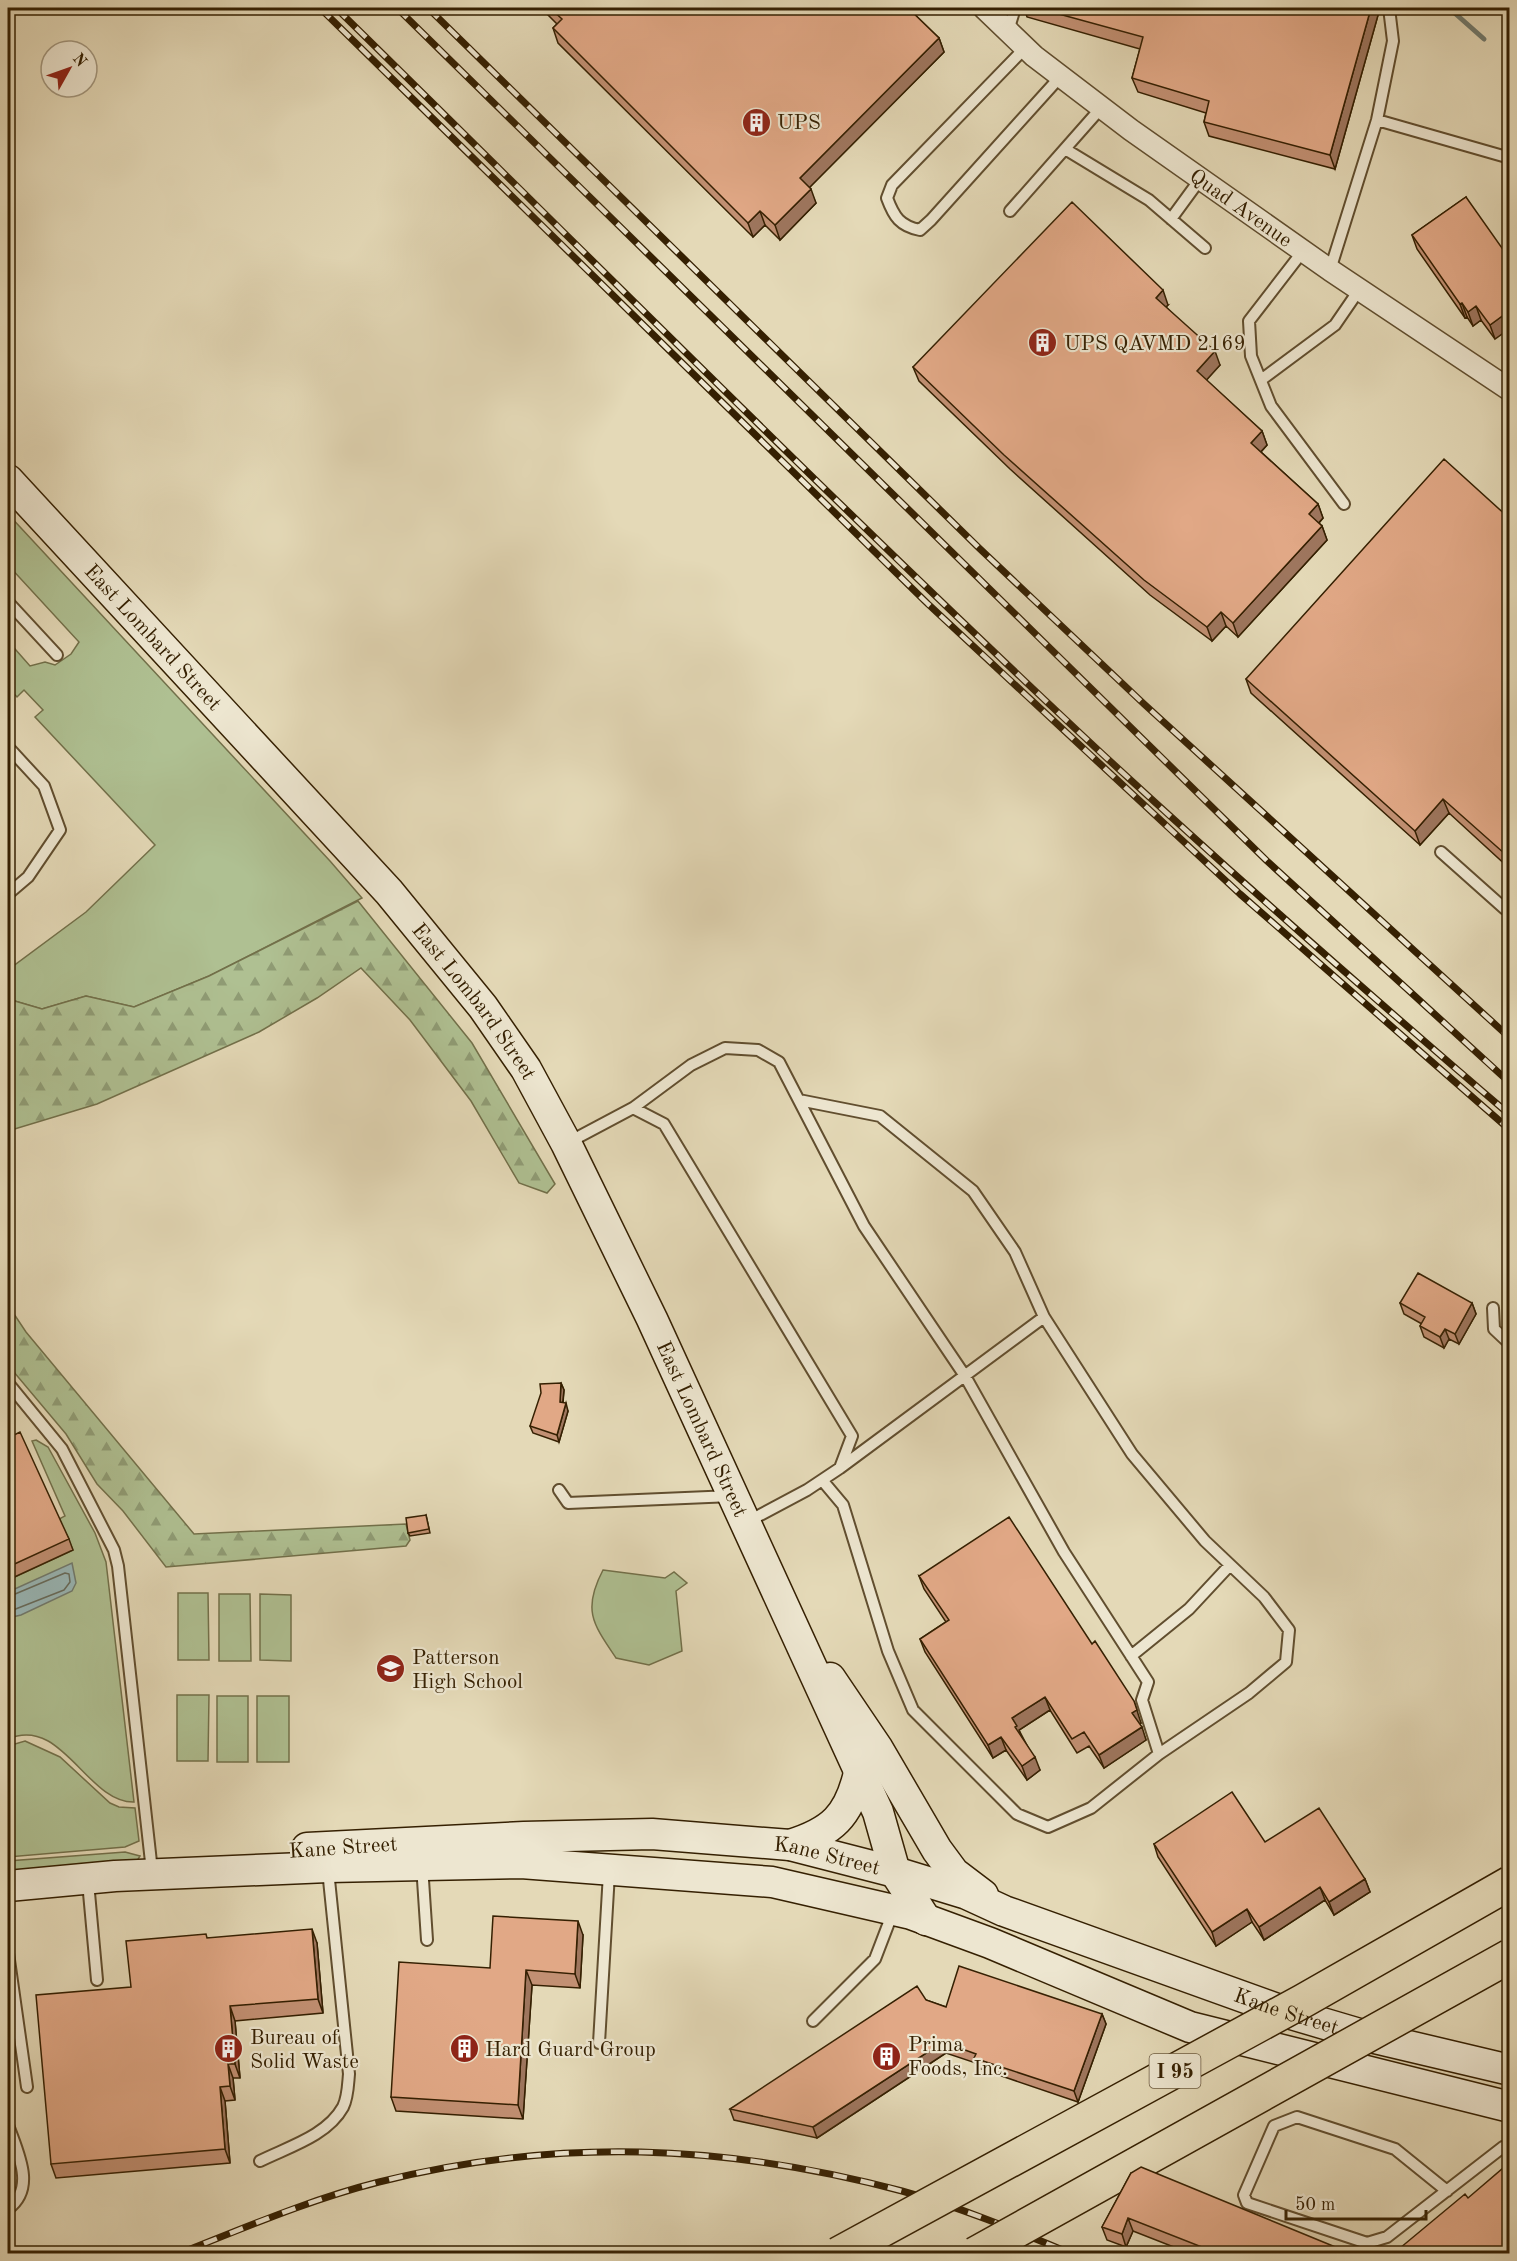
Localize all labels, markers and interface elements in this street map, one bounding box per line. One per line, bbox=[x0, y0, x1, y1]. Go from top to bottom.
north arrow bbox=[39, 39, 99, 99]
text: N bbox=[69, 51, 90, 71]
building icon: UPS bbox=[740, 106, 772, 138]
place label: UPS bbox=[777, 113, 821, 134]
street label: Quad Avenue bbox=[1185, 166, 1295, 252]
building icon: UPS QAVMD 2169 bbox=[1027, 327, 1059, 359]
place label: UPS QAVMD 2169 bbox=[1064, 334, 1246, 355]
street label: East Lombard Street bbox=[80, 561, 225, 715]
street label: East Lombard Street bbox=[407, 920, 539, 1084]
street label: East Lombard Street bbox=[652, 1338, 750, 1521]
place label: Patterson High School bbox=[412, 1648, 523, 1693]
school or university icon: Patterson High School bbox=[375, 1653, 407, 1685]
street label: Kane Street bbox=[288, 1834, 398, 1863]
street label: Kane Street bbox=[773, 1835, 882, 1880]
street label: Kane Street bbox=[1231, 1985, 1341, 2039]
place label: Bureau of Solid Waste bbox=[250, 2028, 359, 2073]
building icon: Bureau of Solid Waste bbox=[213, 2033, 245, 2065]
building icon: Hard Guard Group bbox=[448, 2033, 480, 2065]
place label: Prima Foods, Inc. bbox=[908, 2035, 1008, 2080]
place label: Hard Guard Group bbox=[485, 2040, 656, 2061]
building icon: Prima Foods, Inc. bbox=[871, 2040, 903, 2072]
road number: I 95 bbox=[1150, 2054, 1200, 2088]
scale bar bbox=[1286, 2183, 1426, 2221]
text: 50 m bbox=[1295, 2196, 1335, 2214]

